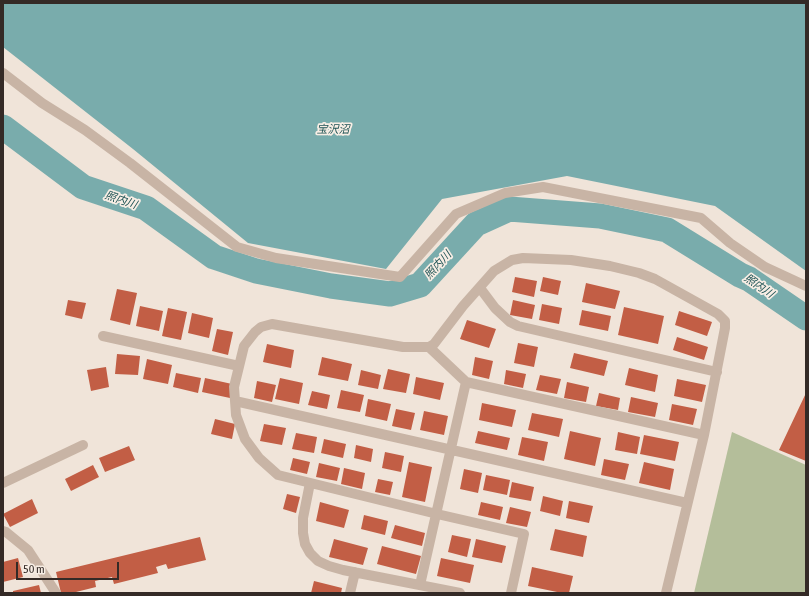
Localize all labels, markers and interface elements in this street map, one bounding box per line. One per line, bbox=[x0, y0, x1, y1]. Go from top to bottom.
water label: 宝沢沼 bbox=[317, 123, 349, 137]
water label: 照内川 bbox=[103, 188, 139, 212]
water label: 照内川 bbox=[422, 248, 454, 282]
water label: 照内川 bbox=[742, 271, 776, 301]
scale bar bbox=[18, 554, 121, 580]
text: 50 m bbox=[23, 562, 45, 576]

